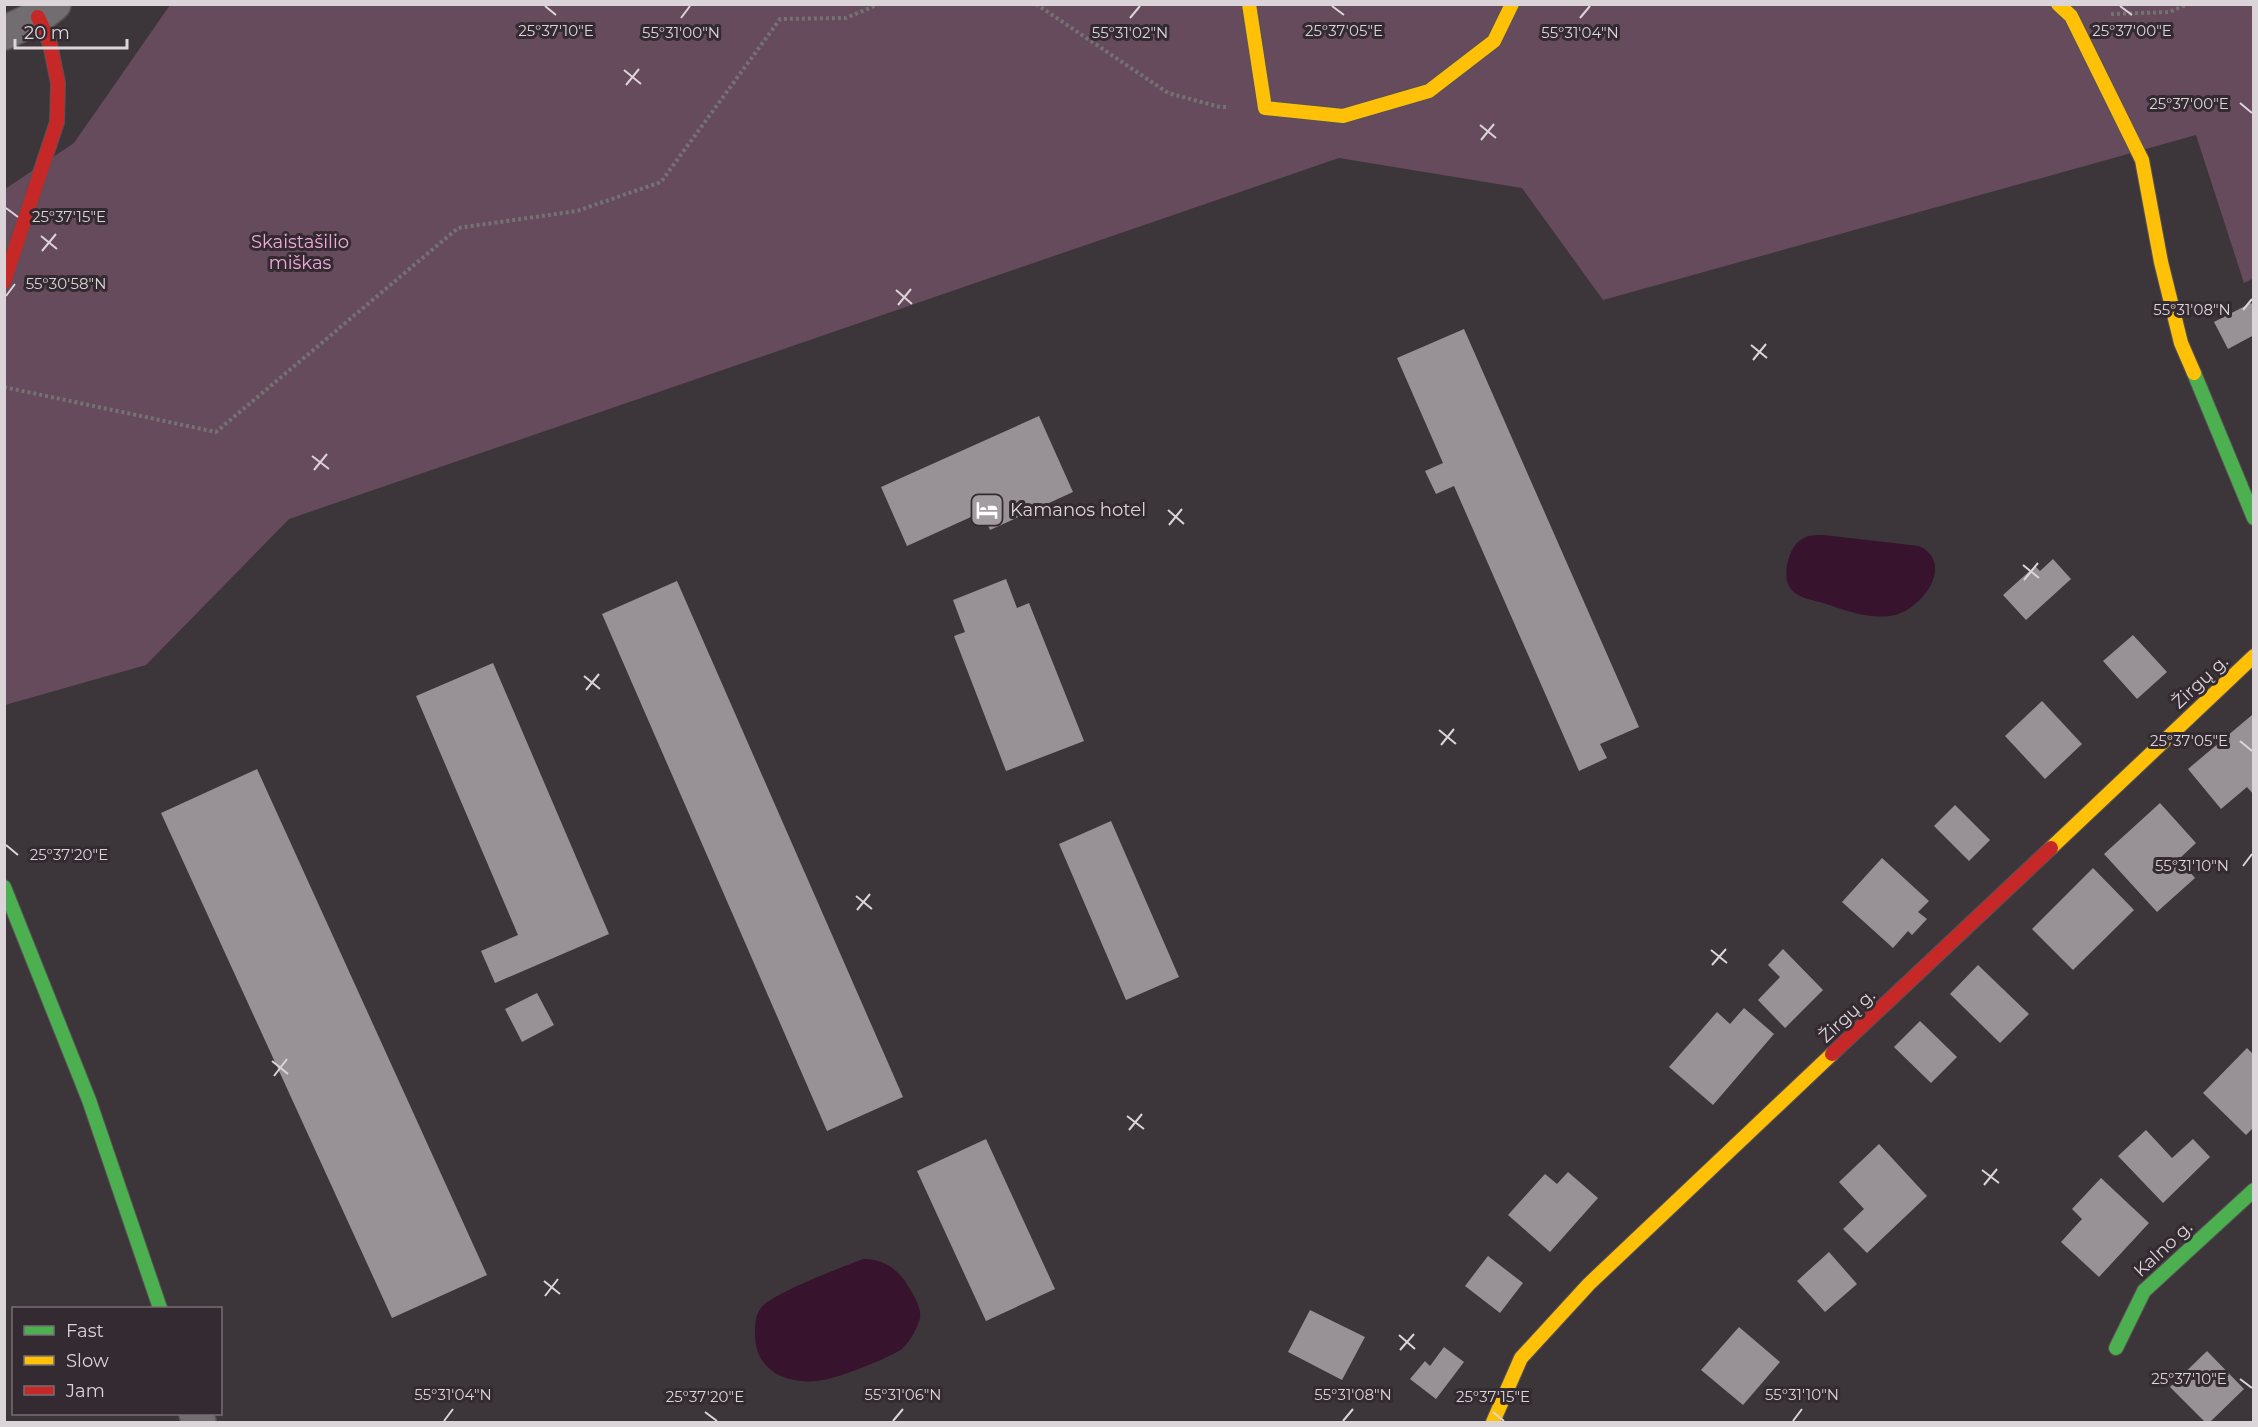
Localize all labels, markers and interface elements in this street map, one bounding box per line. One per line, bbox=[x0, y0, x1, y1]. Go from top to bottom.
scale bar bbox=[15, 12, 128, 50]
text: 25°37'10"E bbox=[518, 21, 594, 40]
text: 25°37'05"E bbox=[1305, 21, 1383, 40]
text: 25°37'00"E bbox=[2092, 21, 2172, 40]
text: 20 m bbox=[24, 22, 70, 44]
text: 55°31'00"N bbox=[642, 23, 720, 42]
text: 55°31'02"N bbox=[1092, 23, 1168, 42]
text: 55°31'04"N bbox=[1541, 23, 1619, 42]
text: 25°37'00"E bbox=[2149, 94, 2229, 113]
text: 25°37'15"E bbox=[32, 207, 106, 226]
park label: Skaistašilio miškas bbox=[251, 231, 349, 274]
text: 55°30'58"N bbox=[26, 274, 106, 293]
text: 55°31'08"N bbox=[2153, 300, 2231, 319]
hotel icon: Kamanos hotel bbox=[969, 492, 1005, 528]
place label: Kamanos hotel bbox=[1010, 499, 1146, 521]
street label: Žirgų g. bbox=[2167, 650, 2233, 714]
text: 25°37'05"E bbox=[2150, 731, 2228, 750]
text: 25°37'20"E bbox=[30, 845, 108, 864]
text: 55°31'10"N bbox=[2155, 856, 2229, 875]
street label: Žirgų g. bbox=[1814, 984, 1880, 1048]
street label: Kalno g. bbox=[2129, 1216, 2197, 1282]
legend bbox=[12, 1307, 222, 1415]
text: Fast bbox=[66, 1320, 104, 1342]
text: Slow bbox=[66, 1350, 109, 1372]
text: 25°37'10"E bbox=[2151, 1369, 2227, 1388]
text: Jam bbox=[65, 1380, 105, 1402]
text: 55°31'04"N bbox=[414, 1385, 492, 1404]
text: 55°31'06"N bbox=[865, 1385, 941, 1404]
text: 55°31'08"N bbox=[1314, 1385, 1392, 1404]
text: 55°31'10"N bbox=[1765, 1385, 1839, 1404]
text: 25°37'20"E bbox=[666, 1387, 744, 1406]
text: 25°37'15"E bbox=[1456, 1387, 1530, 1406]

